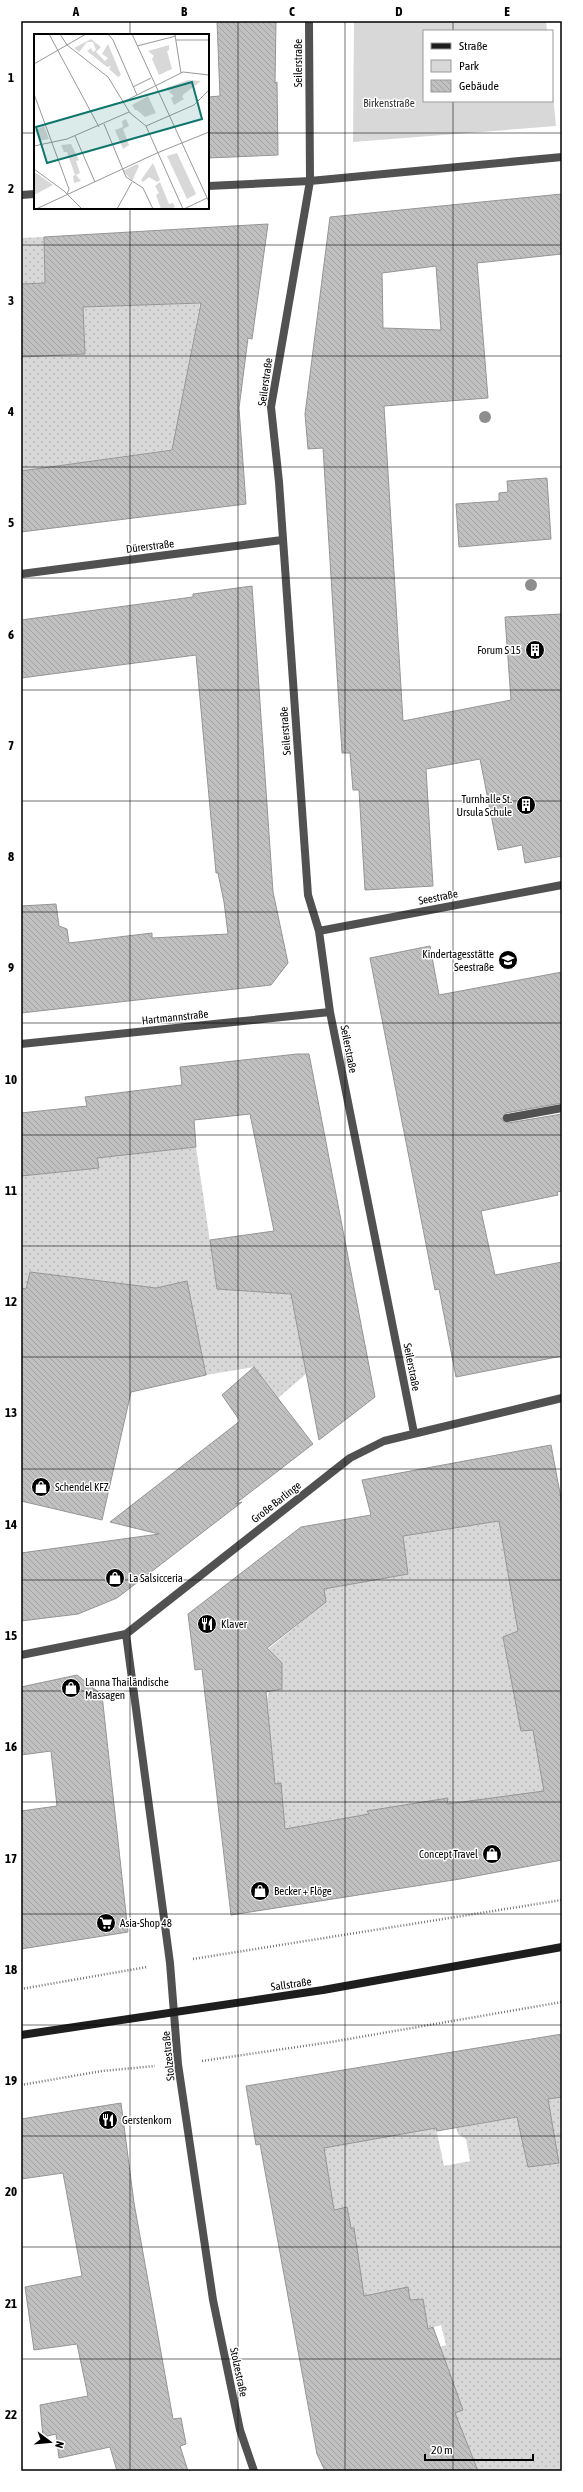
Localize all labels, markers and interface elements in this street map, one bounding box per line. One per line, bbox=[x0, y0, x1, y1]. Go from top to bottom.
text: A bbox=[72, 4, 80, 19]
text: B bbox=[181, 4, 188, 19]
text: C bbox=[289, 4, 295, 19]
text: D bbox=[395, 4, 403, 19]
text: E bbox=[504, 4, 510, 19]
legend bbox=[423, 30, 553, 102]
inset map bbox=[34, 34, 209, 209]
street label: Seilerstraße bbox=[292, 39, 304, 87]
text: Straße bbox=[459, 39, 487, 53]
text: Park bbox=[459, 59, 480, 73]
text: 1 bbox=[8, 70, 14, 85]
text: Gebäude bbox=[459, 79, 499, 93]
park label: Birkenstraße bbox=[363, 97, 415, 109]
text: 2 bbox=[8, 181, 14, 196]
text: 3 bbox=[8, 293, 14, 308]
street label: Seilerstraße bbox=[256, 357, 274, 407]
text: 4 bbox=[7, 404, 14, 419]
text: 5 bbox=[8, 515, 14, 530]
street label: Dürerstraße bbox=[125, 537, 175, 555]
text: 6 bbox=[8, 627, 14, 642]
building icon: Forum S 15 bbox=[524, 639, 546, 661]
place label: Forum S 15 bbox=[477, 644, 521, 656]
street label: Seilerstraße bbox=[277, 706, 293, 756]
text: 7 bbox=[8, 738, 14, 753]
place label: Turnhalle St. Ursula Schule bbox=[456, 793, 512, 818]
building icon: Turnhalle St. Ursula Schule bbox=[515, 794, 537, 816]
text: 8 bbox=[8, 849, 14, 864]
street label: Seestraße bbox=[417, 887, 459, 907]
place label: Kindertagesstätte Seestraße bbox=[422, 948, 494, 973]
school or university icon: Kindertagesstätte Seestraße bbox=[497, 949, 519, 971]
text: 9 bbox=[8, 960, 14, 975]
street label: Hartmannstraße bbox=[141, 1008, 209, 1026]
street label: Seilerstraße bbox=[338, 1024, 360, 1074]
text: 10 bbox=[5, 1072, 17, 1087]
text: 11 bbox=[5, 1183, 17, 1198]
text: 12 bbox=[5, 1294, 17, 1309]
street label: Seilerstraße bbox=[401, 1342, 423, 1392]
text: 13 bbox=[5, 1405, 17, 1420]
shop icon: Schendel KFZ bbox=[30, 1476, 52, 1498]
street label: Große Barlinge bbox=[249, 1479, 303, 1525]
place label: Schendel KFZ bbox=[55, 1481, 109, 1493]
text: 14 bbox=[5, 1517, 17, 1532]
shop icon: La Salsicceria bbox=[104, 1567, 126, 1589]
place label: La Salsicceria bbox=[129, 1572, 183, 1584]
restaurant icon: Klaver bbox=[196, 1613, 218, 1635]
place label: Klaver bbox=[221, 1618, 248, 1630]
text: 15 bbox=[5, 1628, 17, 1643]
place label: Lanna Thailändische Massagen bbox=[85, 1676, 169, 1701]
shop icon: Lanna Thailändische Massagen bbox=[60, 1677, 82, 1699]
text: 16 bbox=[5, 1739, 17, 1754]
shop icon: Concept Travel bbox=[481, 1843, 503, 1865]
place label: Concept Travel bbox=[419, 1848, 478, 1860]
text: 17 bbox=[5, 1851, 17, 1866]
shop icon: Becker + Flöge bbox=[249, 1880, 271, 1902]
place label: Becker + Flöge bbox=[274, 1885, 332, 1897]
supermarket icon: Asia-Shop 48 bbox=[95, 1912, 117, 1934]
place label: Asia-Shop 48 bbox=[120, 1917, 172, 1929]
text: 18 bbox=[5, 1962, 17, 1977]
street label: Sallstraße bbox=[270, 1975, 312, 1993]
street label: Stolzestraße bbox=[159, 2031, 177, 2081]
text: 19 bbox=[5, 2073, 17, 2088]
restaurant icon: Gerstenkorn bbox=[97, 2109, 119, 2131]
place label: Gerstenkorn bbox=[122, 2114, 172, 2126]
text: 20 bbox=[5, 2184, 17, 2199]
text: 21 bbox=[5, 2296, 17, 2311]
street label: Stolzestraße bbox=[228, 2346, 250, 2398]
text: 22 bbox=[5, 2407, 17, 2422]
north arrow bbox=[30, 2422, 70, 2462]
scale bar bbox=[425, 2436, 533, 2462]
text: N bbox=[53, 2440, 66, 2450]
text: 20 m bbox=[431, 2443, 453, 2457]

